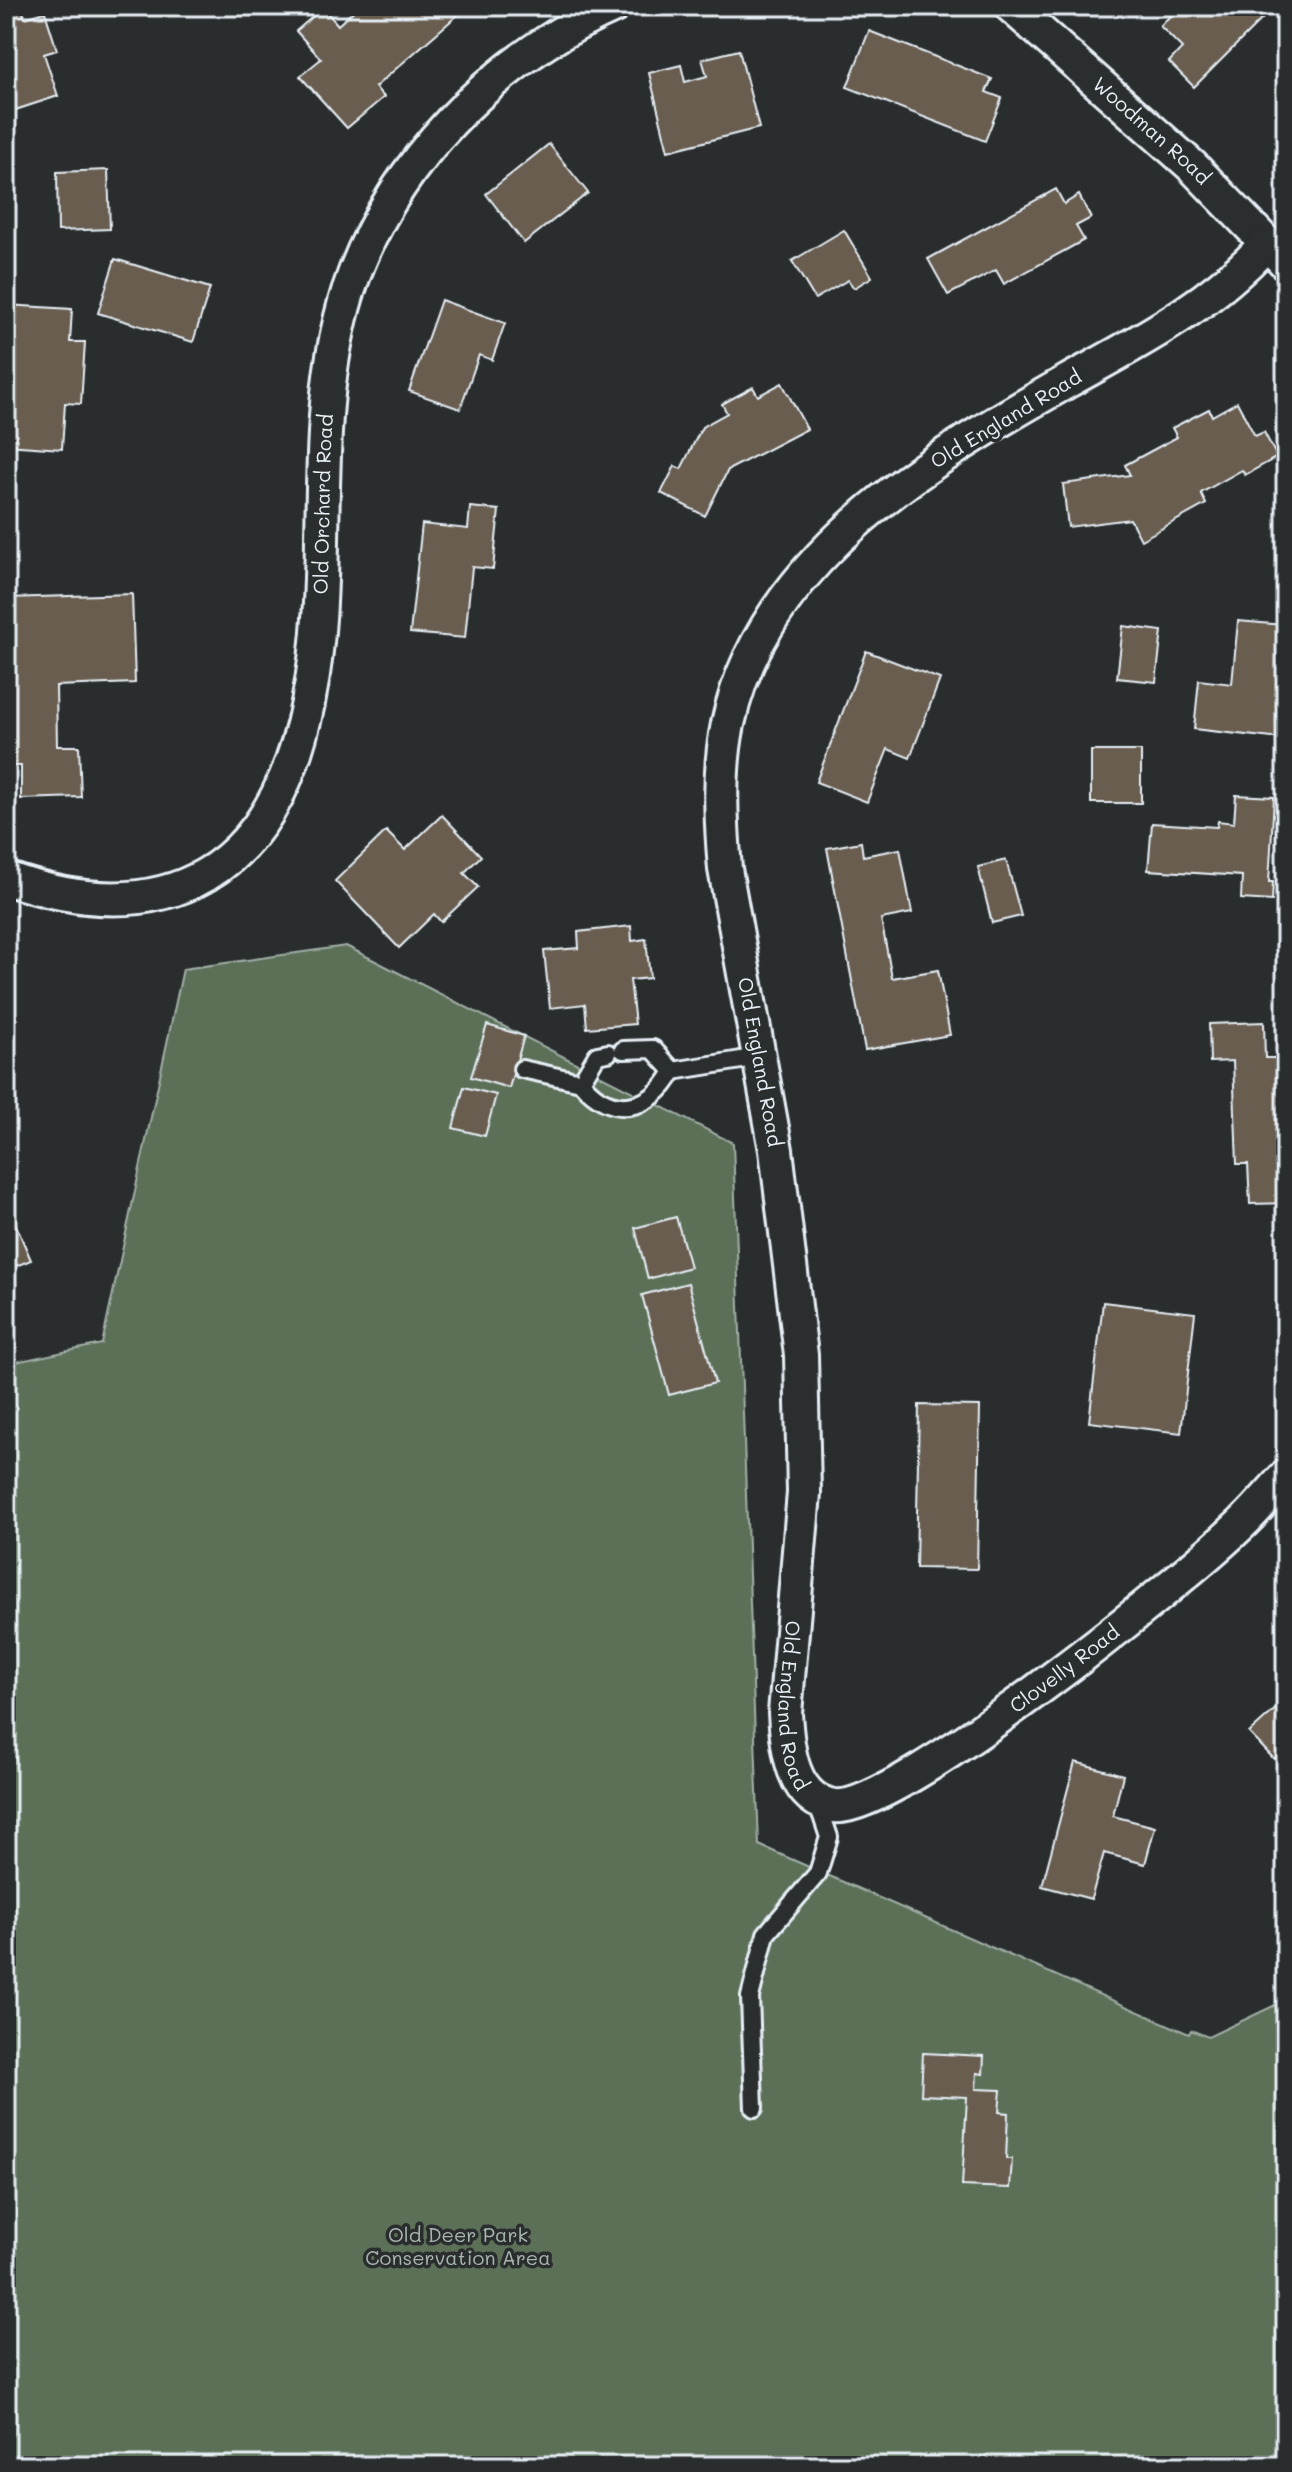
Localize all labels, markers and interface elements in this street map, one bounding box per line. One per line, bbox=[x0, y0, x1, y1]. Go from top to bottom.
street label: Woodman Road bbox=[1088, 70, 1217, 190]
street label: Old England Road bbox=[925, 363, 1086, 473]
street label: Old Orchard Road bbox=[306, 413, 338, 595]
street label: Old England Road bbox=[733, 975, 789, 1149]
street label: Clovelly Road bbox=[1004, 1618, 1124, 1718]
street label: Old England Road bbox=[773, 1620, 816, 1795]
park label: Old Deer Park Conservation Area bbox=[365, 2221, 551, 2270]

